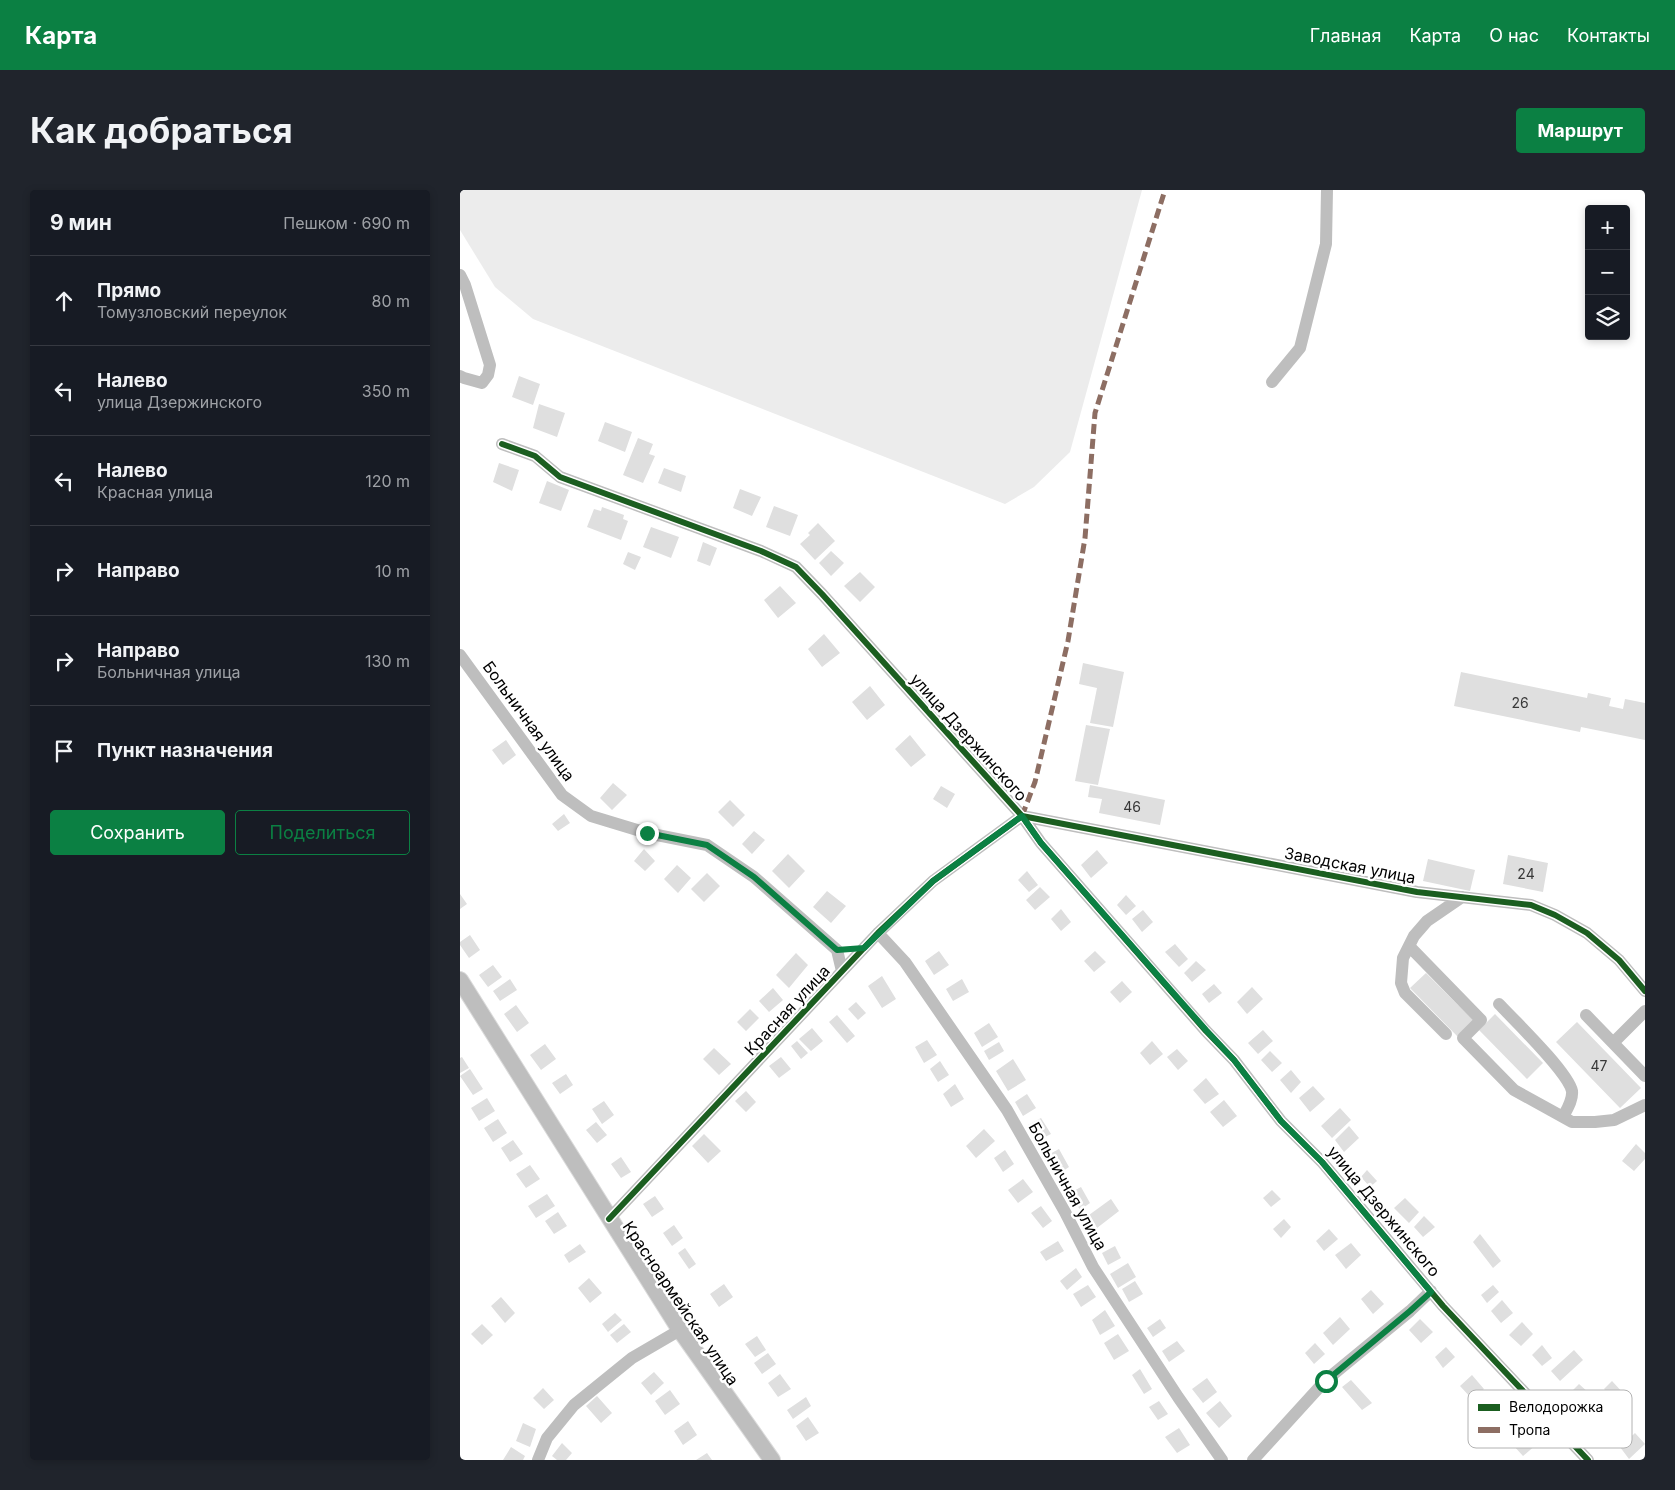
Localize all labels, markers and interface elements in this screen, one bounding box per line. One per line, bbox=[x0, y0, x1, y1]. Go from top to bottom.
text: Карта bbox=[25, 21, 97, 50]
text: Главная bbox=[1310, 25, 1381, 46]
text: Карта bbox=[1409, 25, 1461, 46]
text: О нас bbox=[1489, 25, 1539, 46]
text: Контакты bbox=[1567, 25, 1650, 46]
button: Маршрут bbox=[1516, 108, 1645, 153]
text: Как добраться bbox=[30, 109, 293, 151]
map controls bbox=[1585, 205, 1630, 340]
button: + bbox=[1585, 205, 1630, 250]
text: 9 мин bbox=[50, 210, 112, 235]
text: Пешком · 690 m bbox=[283, 213, 410, 233]
button: − bbox=[1585, 250, 1630, 295]
text: Прямо bbox=[97, 279, 161, 302]
icon: ahead bbox=[50, 287, 78, 315]
text: 80 m bbox=[371, 291, 410, 311]
button: layers bbox=[1585, 295, 1630, 340]
text: Томузловский переулок bbox=[97, 302, 287, 322]
text: Налево bbox=[97, 369, 168, 392]
icon: left bbox=[50, 377, 78, 405]
text: 350 m bbox=[362, 381, 410, 401]
text: улица Дзержинского bbox=[97, 392, 262, 412]
text: Налево bbox=[97, 459, 168, 482]
icon: left bbox=[50, 467, 78, 495]
text: 120 m bbox=[365, 471, 410, 491]
text: Красная улица bbox=[97, 482, 213, 502]
icon: right bbox=[50, 557, 78, 585]
text: Направо bbox=[97, 559, 180, 582]
text: 10 m bbox=[375, 561, 410, 581]
text: Направо bbox=[97, 639, 180, 662]
icon: right bbox=[50, 647, 78, 675]
text: 130 m bbox=[365, 651, 410, 671]
street label: Больничная улица bbox=[479, 657, 579, 785]
text: Больничная улица bbox=[97, 662, 241, 682]
street label: улица Дзержинского bbox=[906, 669, 1032, 805]
house number: 26 bbox=[1511, 694, 1529, 711]
icon: arrive bbox=[50, 737, 78, 765]
text: Пункт назначения bbox=[97, 739, 273, 762]
house number: 46 bbox=[1123, 798, 1141, 815]
button: Сохранить bbox=[50, 810, 225, 855]
button: Поделиться bbox=[235, 810, 410, 855]
route end bbox=[636, 822, 659, 845]
street label: Заводская улица bbox=[1283, 842, 1417, 888]
house number: 24 bbox=[1517, 865, 1535, 882]
street label: Красная улица bbox=[740, 961, 834, 1059]
house number: 47 bbox=[1591, 1057, 1608, 1074]
street label: Больничная улица bbox=[1024, 1118, 1112, 1254]
street label: улица Дзержинского bbox=[1323, 1141, 1445, 1281]
street label: Красноармейская улица bbox=[619, 1217, 743, 1389]
route start bbox=[1315, 1370, 1338, 1393]
legend bbox=[1468, 1390, 1632, 1448]
text: Велодорожка bbox=[1509, 1398, 1603, 1415]
text: Тропа bbox=[1509, 1421, 1550, 1438]

